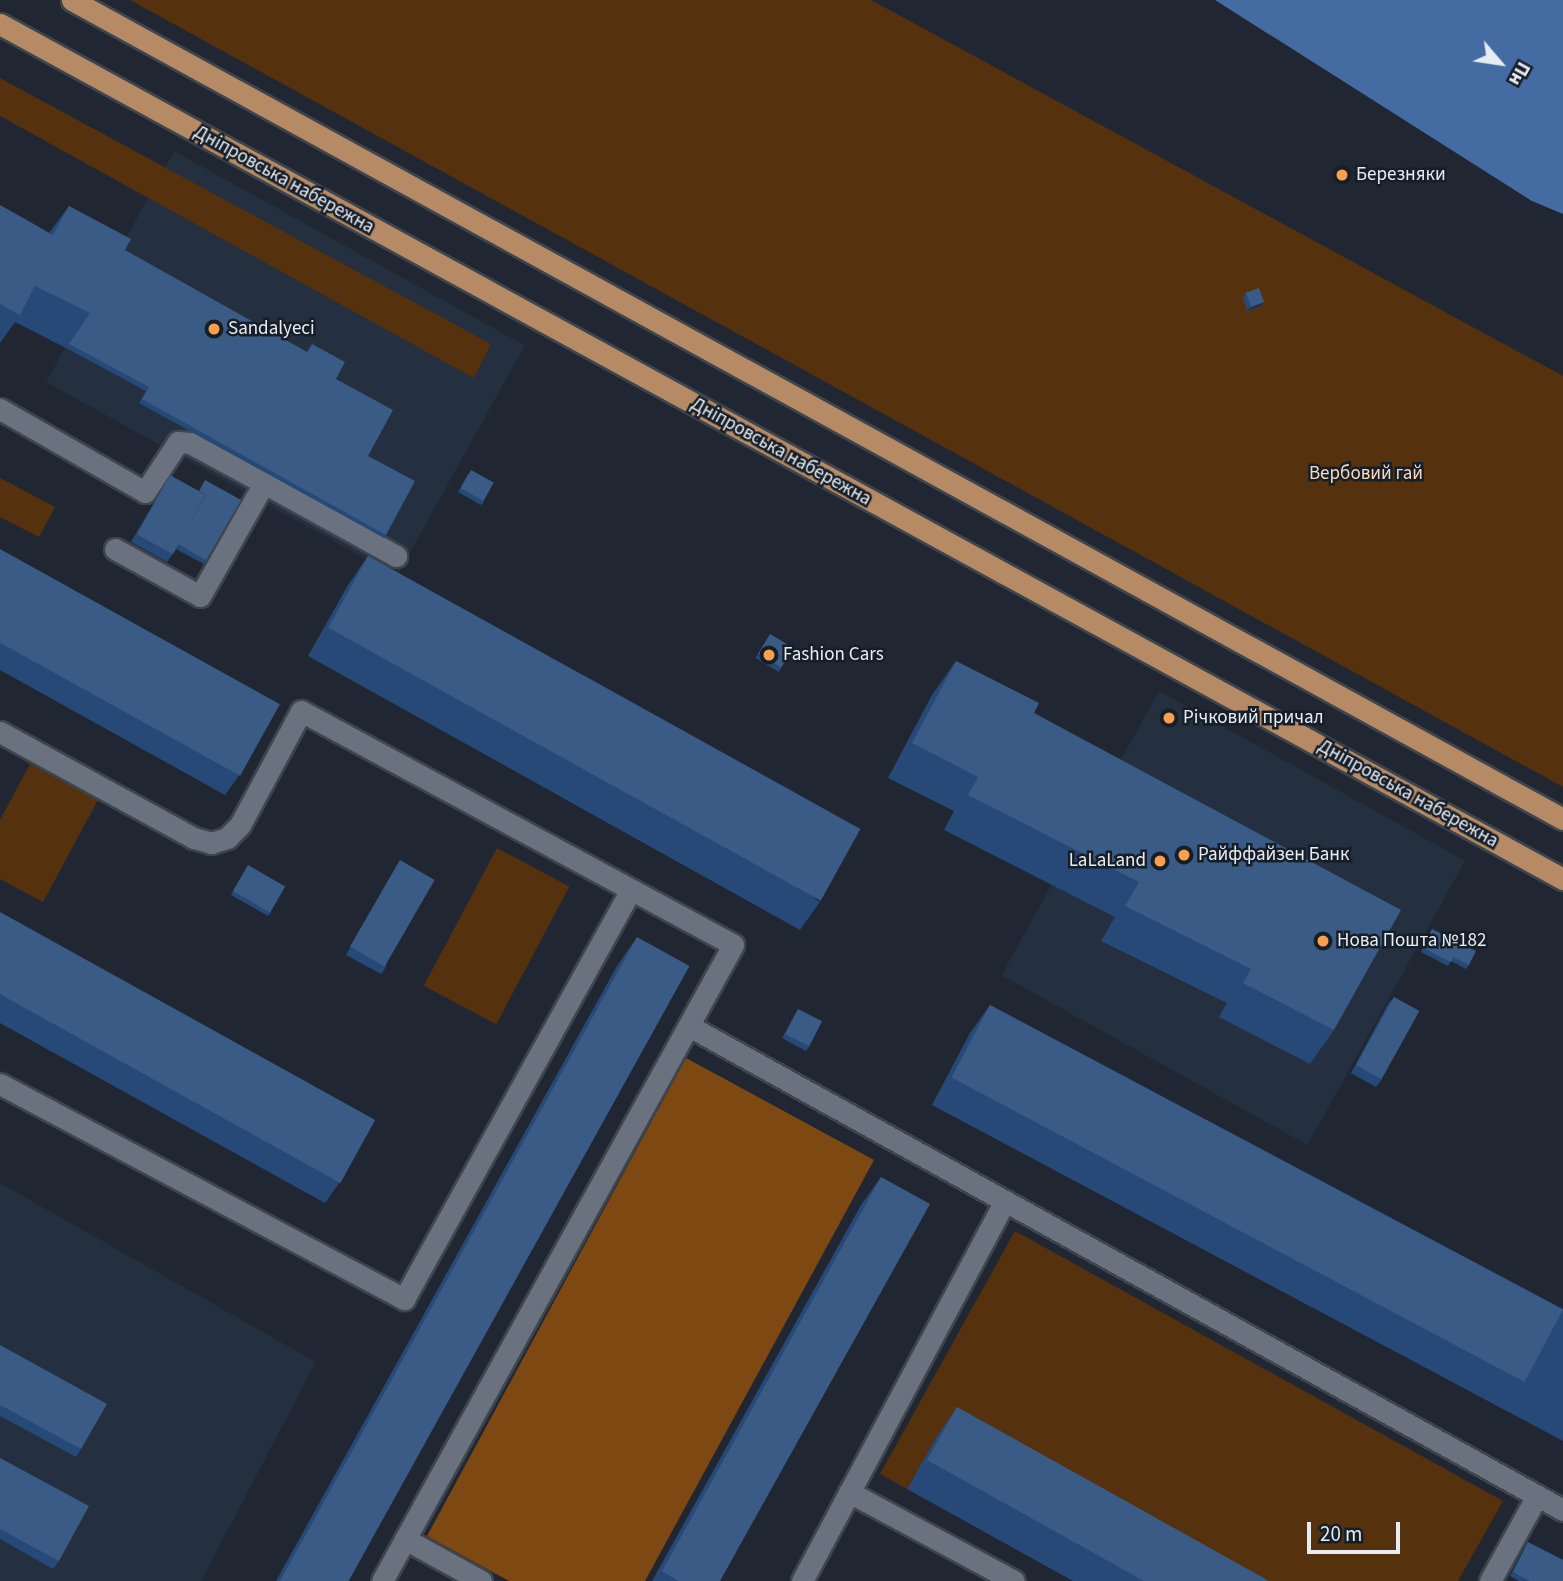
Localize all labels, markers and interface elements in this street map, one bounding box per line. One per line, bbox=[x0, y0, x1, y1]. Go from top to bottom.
north arrow bbox=[1465, 28, 1535, 98]
text: Пн bbox=[1501, 57, 1536, 90]
street label: Дніпровська набережна bbox=[190, 121, 378, 239]
place label: Березняки bbox=[1356, 164, 1446, 186]
marker: Березняки bbox=[1334, 167, 1350, 183]
place label: Sandalyeci bbox=[228, 318, 315, 340]
marker: Sandalyeci bbox=[206, 321, 222, 337]
street label: Дніпровська набережна bbox=[687, 393, 875, 511]
park label: Вербовий гай bbox=[1309, 463, 1423, 485]
place label: Fashion Cars bbox=[783, 644, 884, 666]
marker: Fashion Cars bbox=[761, 647, 777, 663]
place label: Річковий причал bbox=[1183, 707, 1324, 729]
marker: Річковий причал bbox=[1161, 710, 1177, 726]
street label: Дніпровська набережна bbox=[1314, 735, 1502, 853]
place label: Райффайзен Банк bbox=[1198, 844, 1349, 866]
marker: Райффайзен Банк bbox=[1176, 847, 1192, 863]
place label: LaLaLand bbox=[1069, 850, 1146, 872]
marker: LaLaLand bbox=[1152, 853, 1168, 869]
place label: Нова Пошта №182 bbox=[1337, 930, 1487, 952]
marker: Нова Пошта №182 bbox=[1315, 933, 1331, 949]
scale bar bbox=[1311, 1508, 1404, 1552]
text: 20 m bbox=[1320, 1519, 1362, 1549]

